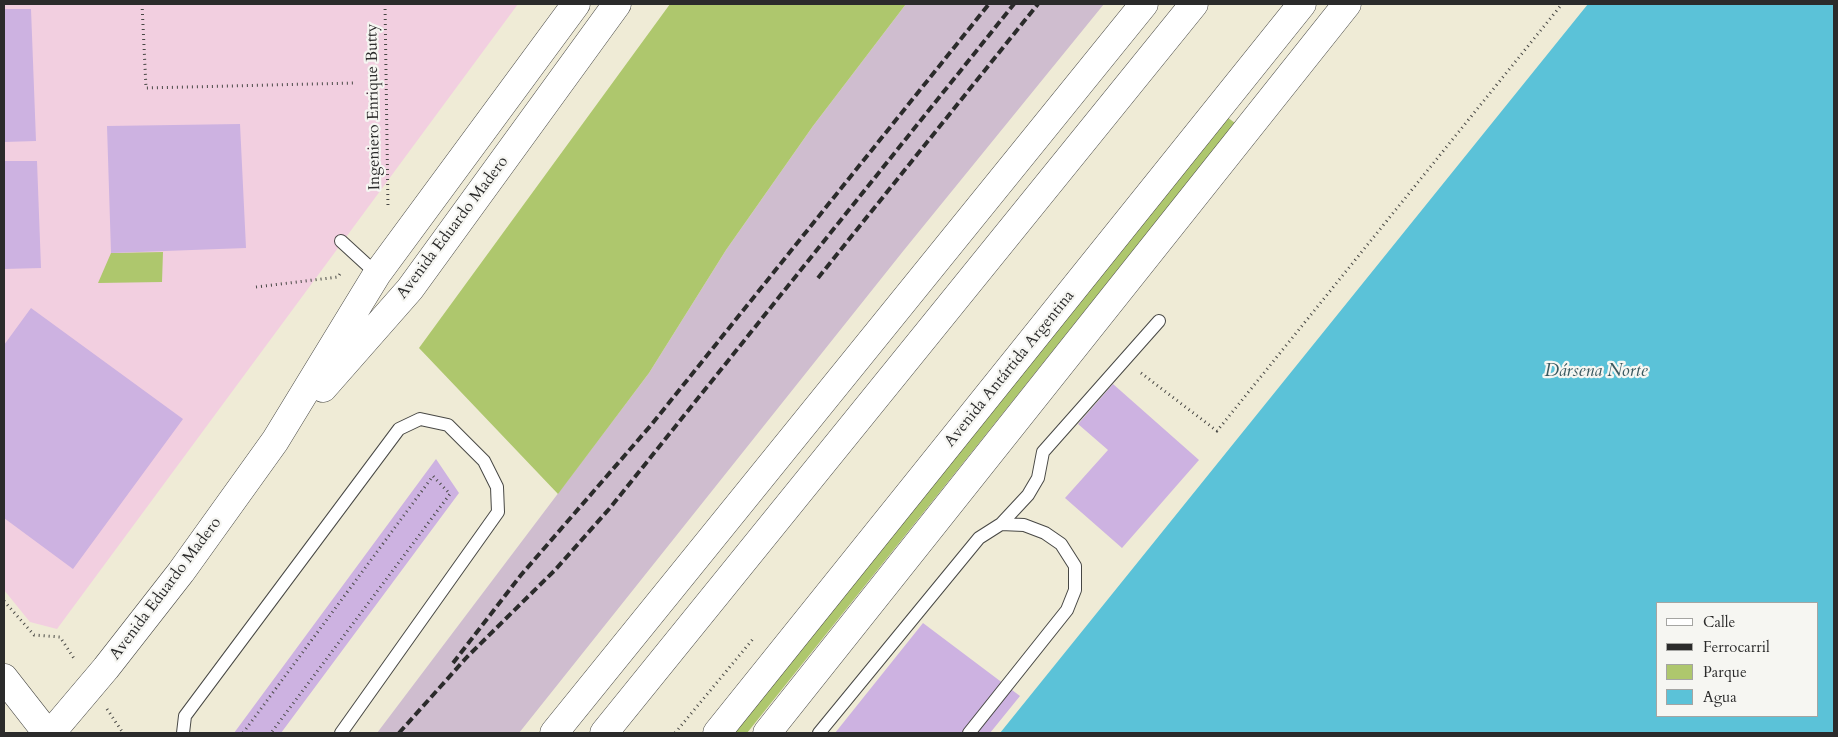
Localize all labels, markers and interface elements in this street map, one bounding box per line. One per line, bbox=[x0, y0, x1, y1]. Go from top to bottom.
street label: Ingeniero Enrique Butty bbox=[363, 23, 385, 191]
street label: Avenida Eduardo Madero bbox=[393, 153, 513, 303]
street label: Avenida Antártida Argentina bbox=[941, 287, 1079, 451]
water label: Dársena Norte bbox=[1544, 361, 1648, 383]
street label: Avenida Eduardo Madero bbox=[106, 514, 226, 664]
legend bbox=[1656, 602, 1818, 717]
text: Calle bbox=[1703, 612, 1735, 632]
text: Ferrocarril bbox=[1703, 637, 1770, 657]
text: Parque bbox=[1703, 662, 1747, 682]
text: Agua bbox=[1703, 687, 1737, 707]

